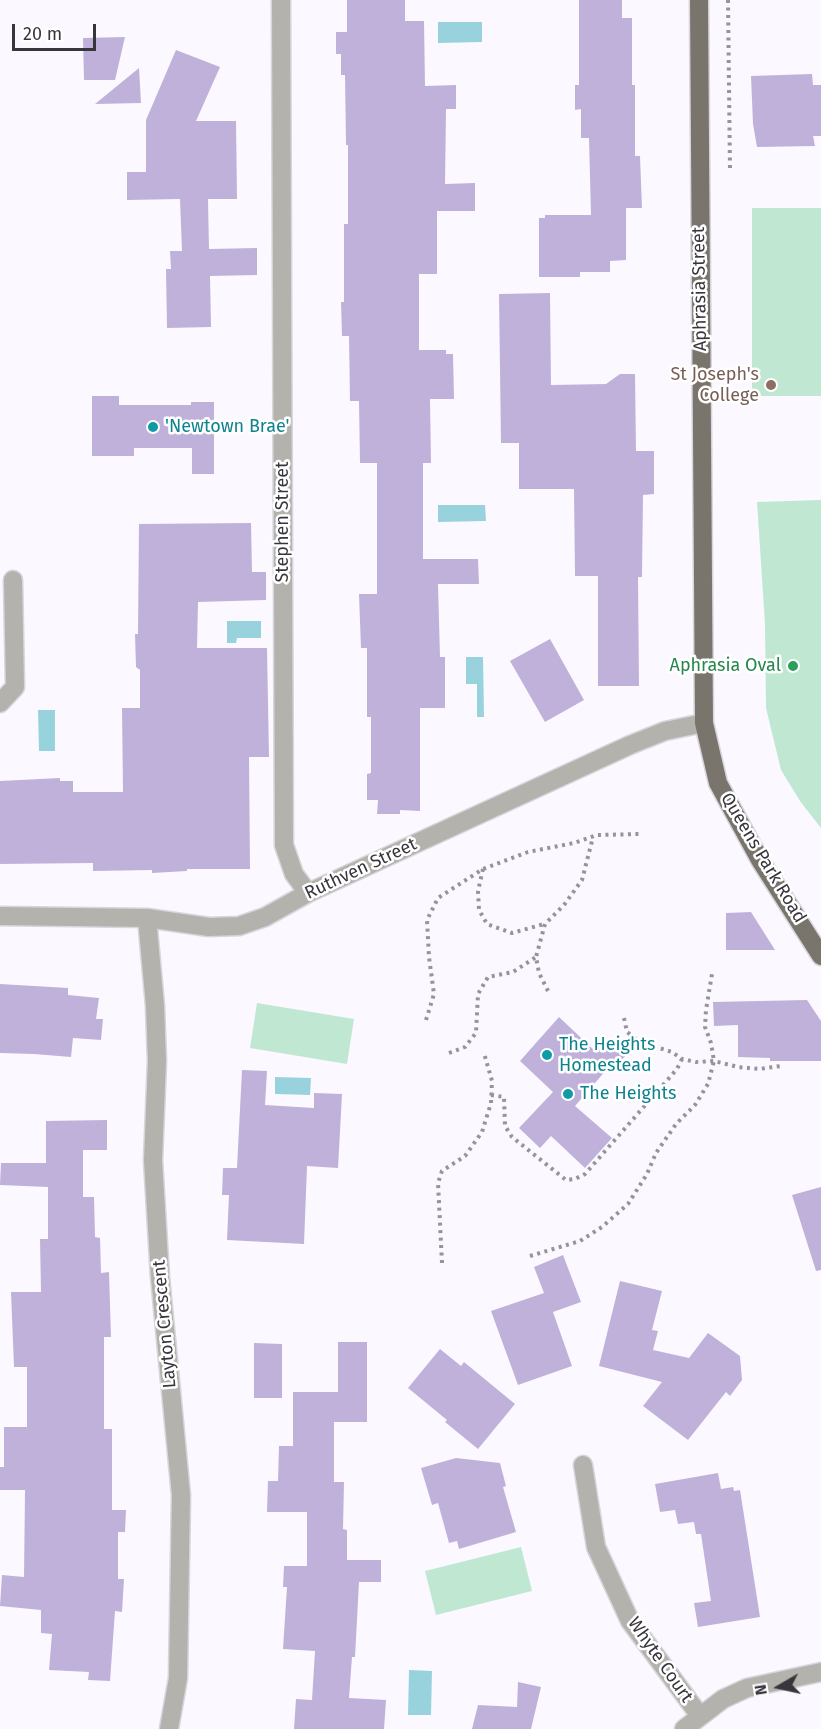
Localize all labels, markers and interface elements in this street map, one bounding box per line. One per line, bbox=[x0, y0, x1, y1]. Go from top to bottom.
scale bar bbox=[15, 12, 99, 50]
text: 20 m bbox=[23, 23, 62, 45]
street label: Aphrasia Street bbox=[688, 227, 712, 351]
place label: St Joseph's College bbox=[670, 364, 759, 406]
marker: St Joseph's College bbox=[764, 378, 778, 392]
place label: 'Newtown Brae' bbox=[165, 416, 290, 438]
marker: 'Newtown Brae' bbox=[146, 420, 160, 434]
street label: Stephen Street bbox=[272, 461, 294, 583]
place label: Aphrasia Oval bbox=[670, 655, 781, 677]
marker: Aphrasia Oval bbox=[786, 659, 800, 673]
street label: Queens Park Road bbox=[716, 789, 810, 927]
street label: Ruthven Street bbox=[302, 834, 420, 904]
place label: The Heights Homestead bbox=[559, 1034, 655, 1076]
marker: The Heights Homestead bbox=[540, 1048, 554, 1062]
place label: The Heights bbox=[580, 1083, 676, 1105]
marker: The Heights bbox=[561, 1087, 575, 1101]
street label: Layton Crescent bbox=[149, 1259, 181, 1389]
street label: Whyte Court bbox=[623, 1613, 697, 1707]
north arrow bbox=[749, 1657, 809, 1717]
text: N bbox=[751, 1683, 771, 1697]

